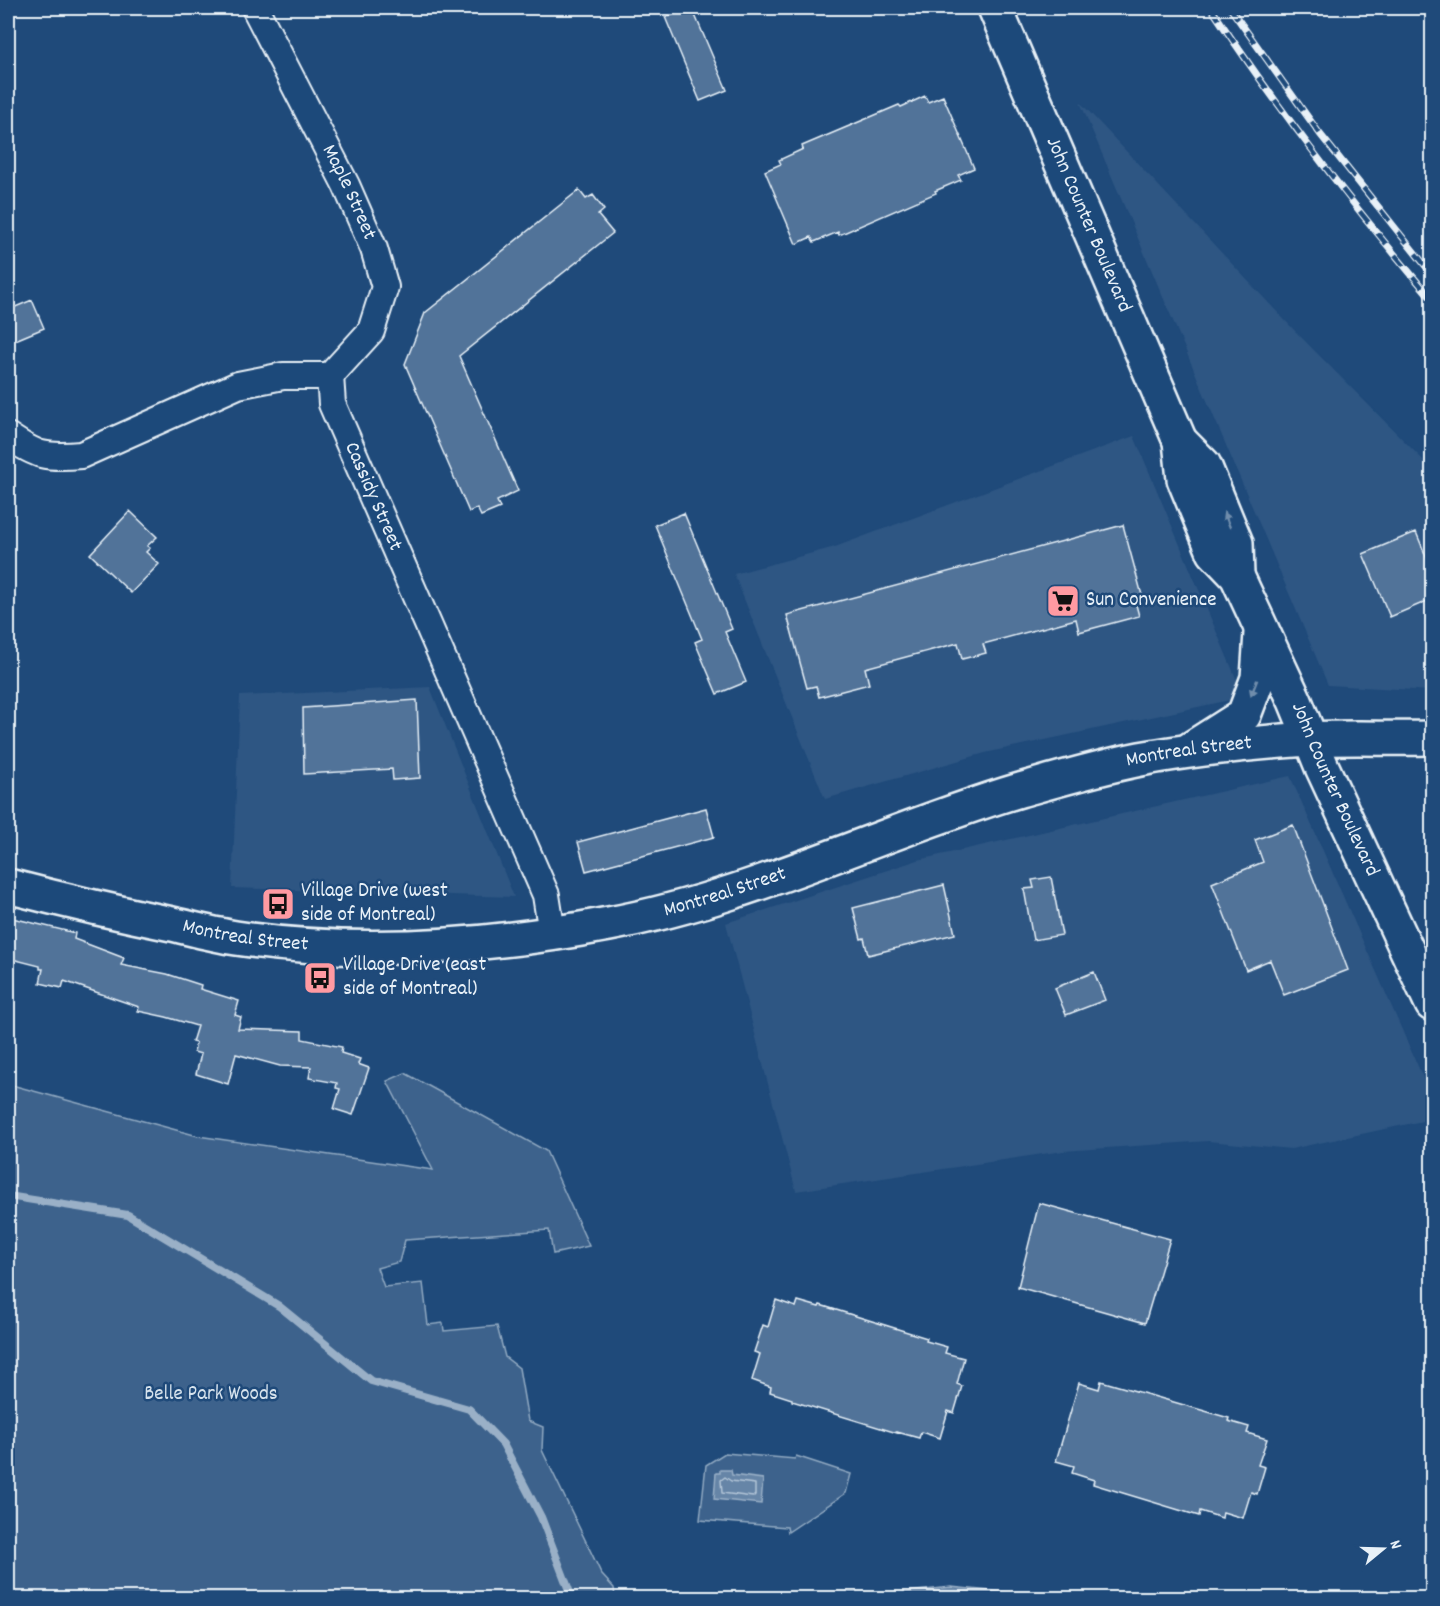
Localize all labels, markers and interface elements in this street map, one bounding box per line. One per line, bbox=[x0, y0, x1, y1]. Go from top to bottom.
street label: John Counter Boulevard bbox=[1037, 133, 1138, 317]
street label: Maple Street bbox=[313, 140, 383, 245]
street label: Cassidy Street bbox=[336, 438, 409, 556]
one-way arrow bbox=[1222, 510, 1232, 528]
supermarket icon: Sun Convenience bbox=[1045, 583, 1081, 619]
place label: Sun Convenience bbox=[1086, 586, 1216, 616]
one-way arrow bbox=[1249, 679, 1259, 697]
street label: John Counter Boulevard bbox=[1282, 698, 1386, 882]
street label: Montreal Street bbox=[1123, 729, 1254, 777]
street label: Montreal Street bbox=[661, 860, 791, 926]
place label: Village Drive (west side of Montreal) bbox=[301, 877, 448, 931]
bus stop icon: Village Drive (west side of Montreal) bbox=[260, 886, 296, 922]
street label: Montreal Street bbox=[179, 912, 309, 961]
place label: Village Drive (east side of Montreal) bbox=[343, 951, 486, 1005]
bus stop icon: Village Drive (east side of Montreal) bbox=[302, 960, 338, 996]
park label: Belle Park Woods bbox=[144, 1380, 278, 1410]
north arrow bbox=[1353, 1519, 1413, 1579]
text: N bbox=[1383, 1537, 1407, 1553]

